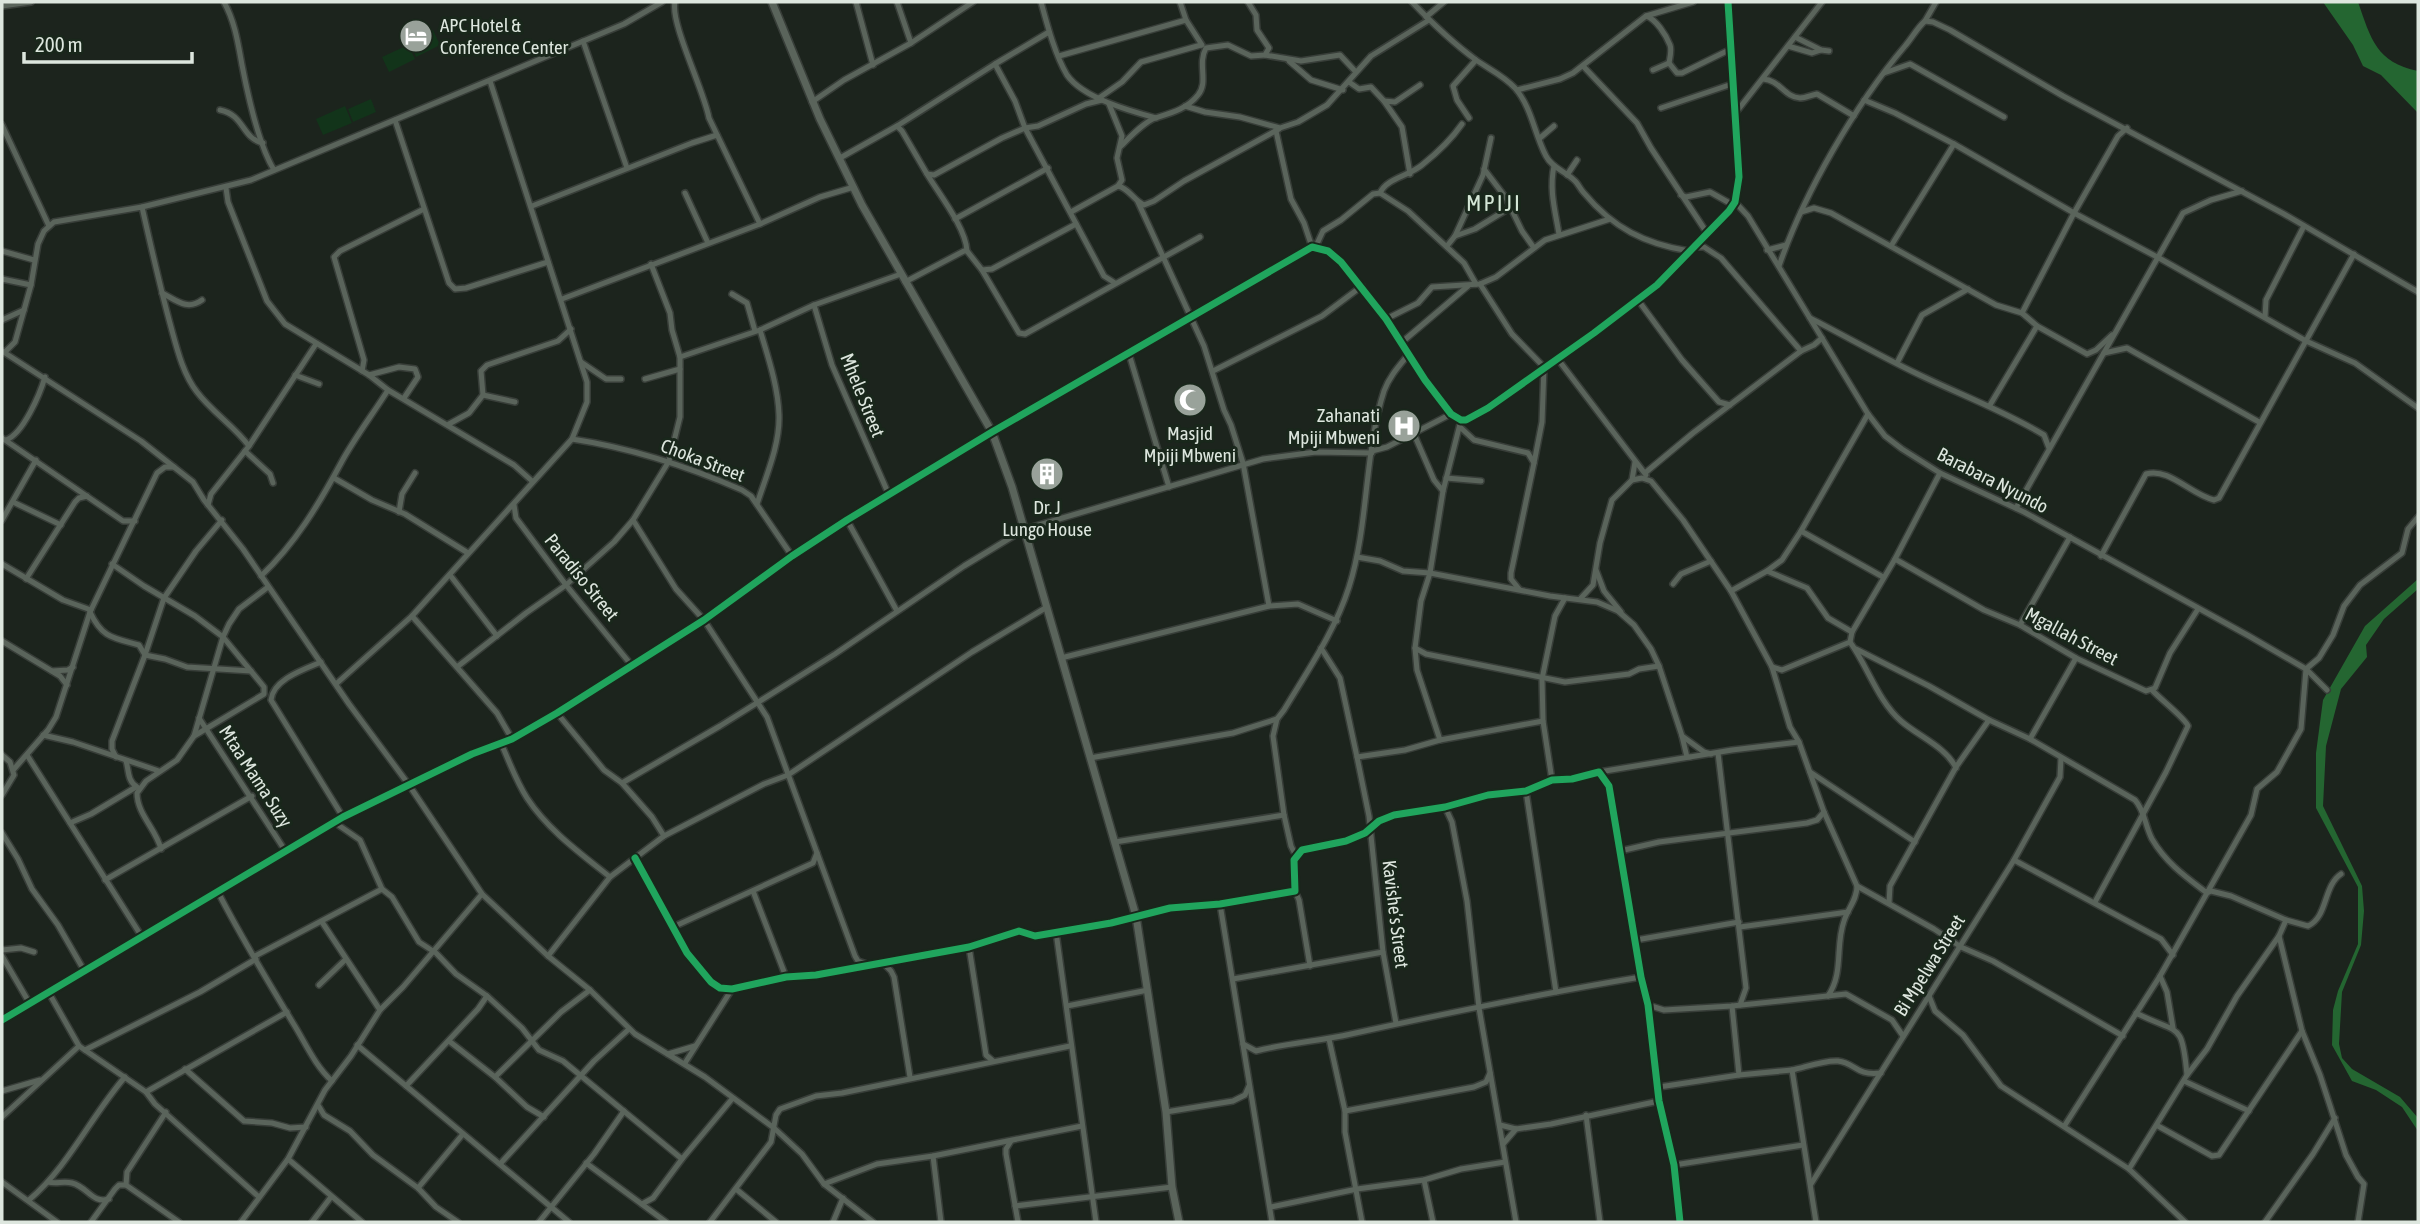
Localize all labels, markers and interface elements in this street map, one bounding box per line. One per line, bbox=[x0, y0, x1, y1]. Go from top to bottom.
place label: APC Hotel & Conference Center bbox=[440, 14, 569, 58]
hotel icon: APC Hotel & Conference Center bbox=[397, 17, 435, 55]
scale bar bbox=[24, 21, 192, 65]
text: 200 m bbox=[35, 32, 83, 56]
district label: MPIJI bbox=[1466, 190, 1522, 216]
street label: Mhele Street bbox=[836, 350, 890, 440]
mosque icon: Masjid Mpiji Mbweni bbox=[1171, 381, 1209, 419]
place label: Zahanati Mpiji Mbweni bbox=[1288, 404, 1380, 448]
hospital icon: Zahanati Mpiji Mbweni bbox=[1385, 407, 1423, 445]
place label: Masjid Mpiji Mbweni bbox=[1144, 422, 1236, 466]
street label: Choka Street bbox=[658, 434, 748, 486]
street label: Barabara Nyundo bbox=[1934, 443, 2052, 517]
building icon: Dr. J Lungo House bbox=[1028, 455, 1066, 493]
place label: Dr. J Lungo House bbox=[1002, 496, 1092, 540]
street label: Paradiso Street bbox=[540, 529, 624, 625]
street label: Mgallah Street bbox=[2022, 602, 2122, 670]
street label: Mtaa Mama Suzy bbox=[215, 721, 297, 831]
street label: Kavishe’s Street bbox=[1378, 859, 1414, 969]
street label: Bi Mpelwa Street bbox=[1889, 910, 1969, 1020]

